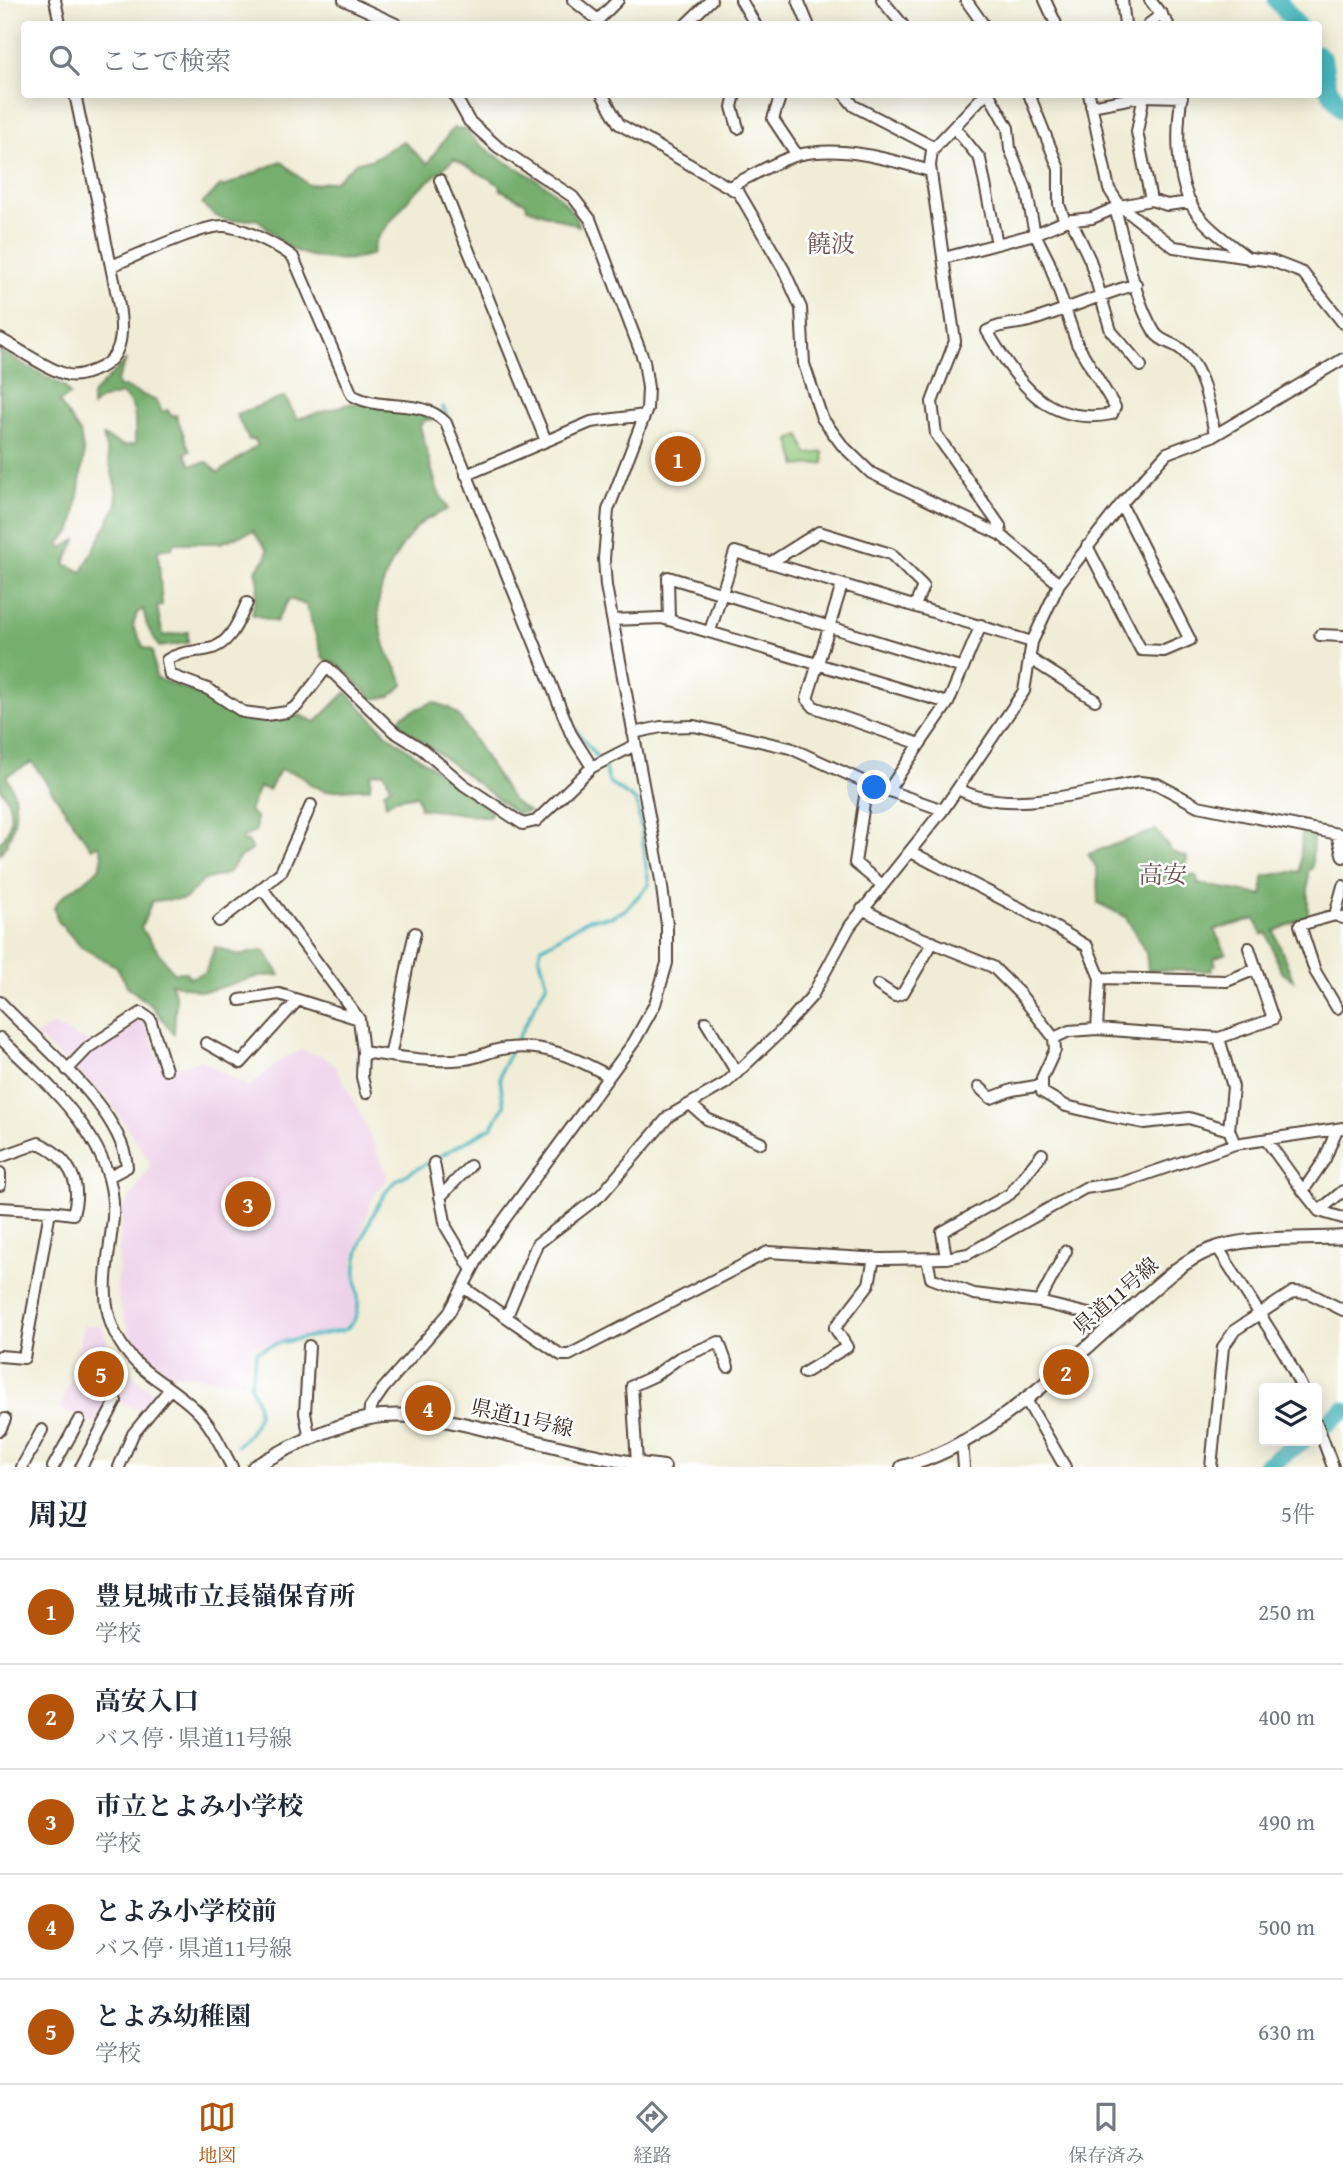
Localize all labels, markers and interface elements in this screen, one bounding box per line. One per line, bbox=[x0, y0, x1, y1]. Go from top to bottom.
search box bbox=[21, 21, 1322, 98]
icon: search bbox=[45, 41, 83, 79]
text: ここで検索 bbox=[101, 41, 231, 80]
district label: 饒波 bbox=[807, 226, 855, 261]
pin: 1 bbox=[655, 433, 701, 485]
your location bbox=[857, 770, 891, 804]
district label: 高安 bbox=[1139, 857, 1187, 892]
pin: 3 bbox=[225, 1178, 271, 1230]
street label: 県道11号線 bbox=[1066, 1250, 1165, 1342]
pin: 2 bbox=[1043, 1346, 1089, 1398]
pin: 5 bbox=[78, 1348, 124, 1400]
pin: 4 bbox=[405, 1382, 451, 1434]
map controls bbox=[1259, 1383, 1322, 1446]
button: layers bbox=[1259, 1383, 1322, 1446]
street label: 県道11号線 bbox=[468, 1391, 576, 1444]
text: 周辺 bbox=[28, 1492, 88, 1536]
text: 5件 bbox=[1281, 1497, 1315, 1530]
text: 豊見城市立長嶺保育所 bbox=[95, 1576, 355, 1615]
text: 1 bbox=[45, 1595, 57, 1628]
text: 250 m bbox=[1258, 1595, 1315, 1628]
text: 学校 bbox=[95, 1616, 141, 1649]
text: 高安入口 bbox=[95, 1681, 199, 1720]
text: 2 bbox=[45, 1700, 57, 1733]
text: 400 m bbox=[1258, 1700, 1315, 1733]
text: バス停 · 県道11号線 bbox=[95, 1721, 292, 1754]
text: 市立とよみ小学校 bbox=[95, 1786, 303, 1825]
text: 3 bbox=[45, 1805, 57, 1838]
text: 490 m bbox=[1258, 1805, 1315, 1838]
text: 学校 bbox=[95, 1826, 141, 1859]
text: とよみ小学校前 bbox=[95, 1891, 277, 1930]
text: 4 bbox=[45, 1910, 57, 1943]
text: 500 m bbox=[1258, 1910, 1315, 1943]
text: バス停 · 県道11号線 bbox=[95, 1931, 292, 1964]
text: とよみ幼稚園 bbox=[95, 1996, 251, 2035]
text: 5 bbox=[45, 2015, 57, 2048]
text: 630 m bbox=[1258, 2015, 1315, 2048]
text: 学校 bbox=[95, 2036, 141, 2069]
tab: 地図 bbox=[198, 2098, 237, 2169]
tab: 経路 bbox=[633, 2098, 672, 2169]
tab: 保存済み bbox=[1068, 2098, 1145, 2169]

